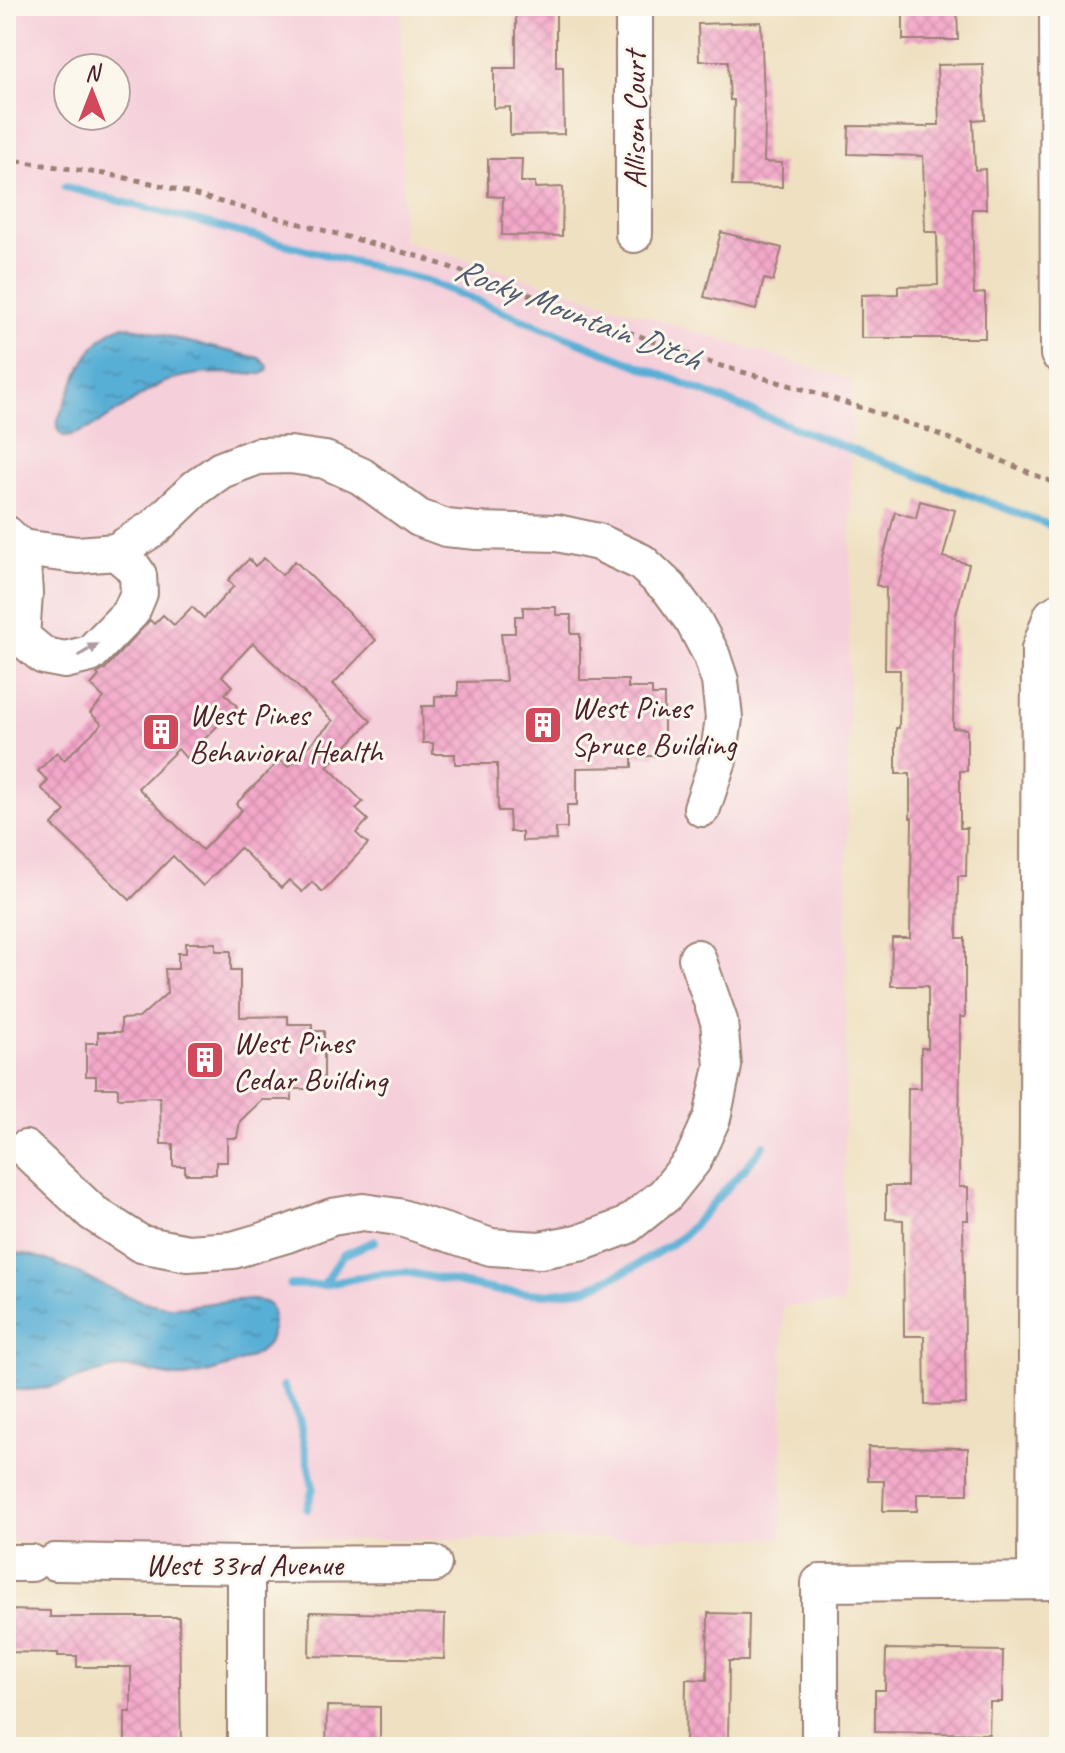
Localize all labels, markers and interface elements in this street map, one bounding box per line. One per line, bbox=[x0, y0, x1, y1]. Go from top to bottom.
street label: Allison Court bbox=[614, 47, 655, 189]
north arrow bbox=[52, 52, 132, 132]
text: N bbox=[85, 59, 102, 87]
water label: Rocky Mountain Ditch bbox=[449, 247, 709, 381]
one-way arrow bbox=[77, 643, 100, 658]
place label: West Pines Spruce Building bbox=[571, 687, 738, 765]
place label: West Pines Behavioral Health bbox=[189, 694, 384, 772]
building icon: West Pines Spruce Building bbox=[522, 704, 564, 746]
building icon: West Pines Behavioral Health bbox=[140, 711, 182, 753]
place label: West Pines Cedar Building bbox=[233, 1022, 389, 1100]
building icon: West Pines Cedar Building bbox=[184, 1039, 226, 1081]
street label: West 33rd Avenue bbox=[145, 1544, 345, 1585]

